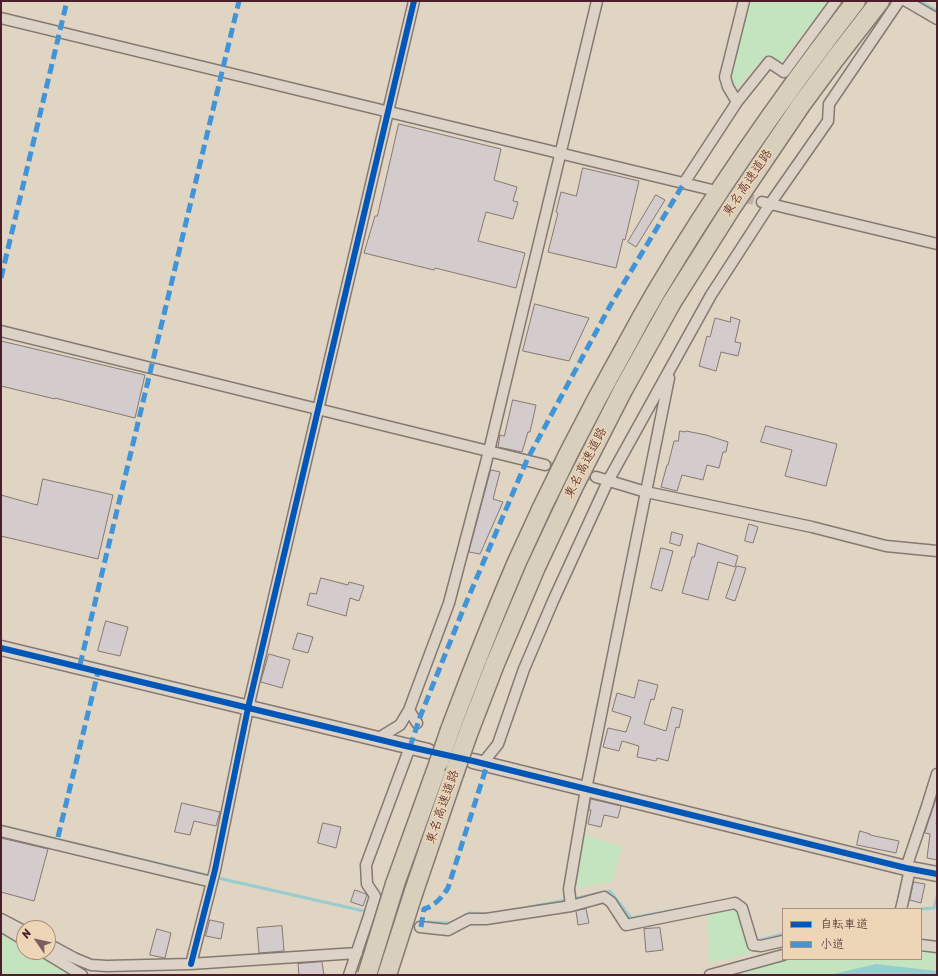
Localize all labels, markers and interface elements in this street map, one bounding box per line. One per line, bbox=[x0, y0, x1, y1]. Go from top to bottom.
street label: 東名高速道路 bbox=[720, 146, 776, 220]
street label: 東名高速道路 bbox=[561, 425, 611, 501]
street label: 東名高速道路 bbox=[423, 768, 463, 846]
legend bbox=[782, 908, 922, 960]
text: 自転車道 bbox=[820, 913, 868, 935]
north arrow bbox=[16, 920, 56, 960]
text: N bbox=[16, 925, 36, 942]
text: 小道 bbox=[820, 933, 844, 955]

